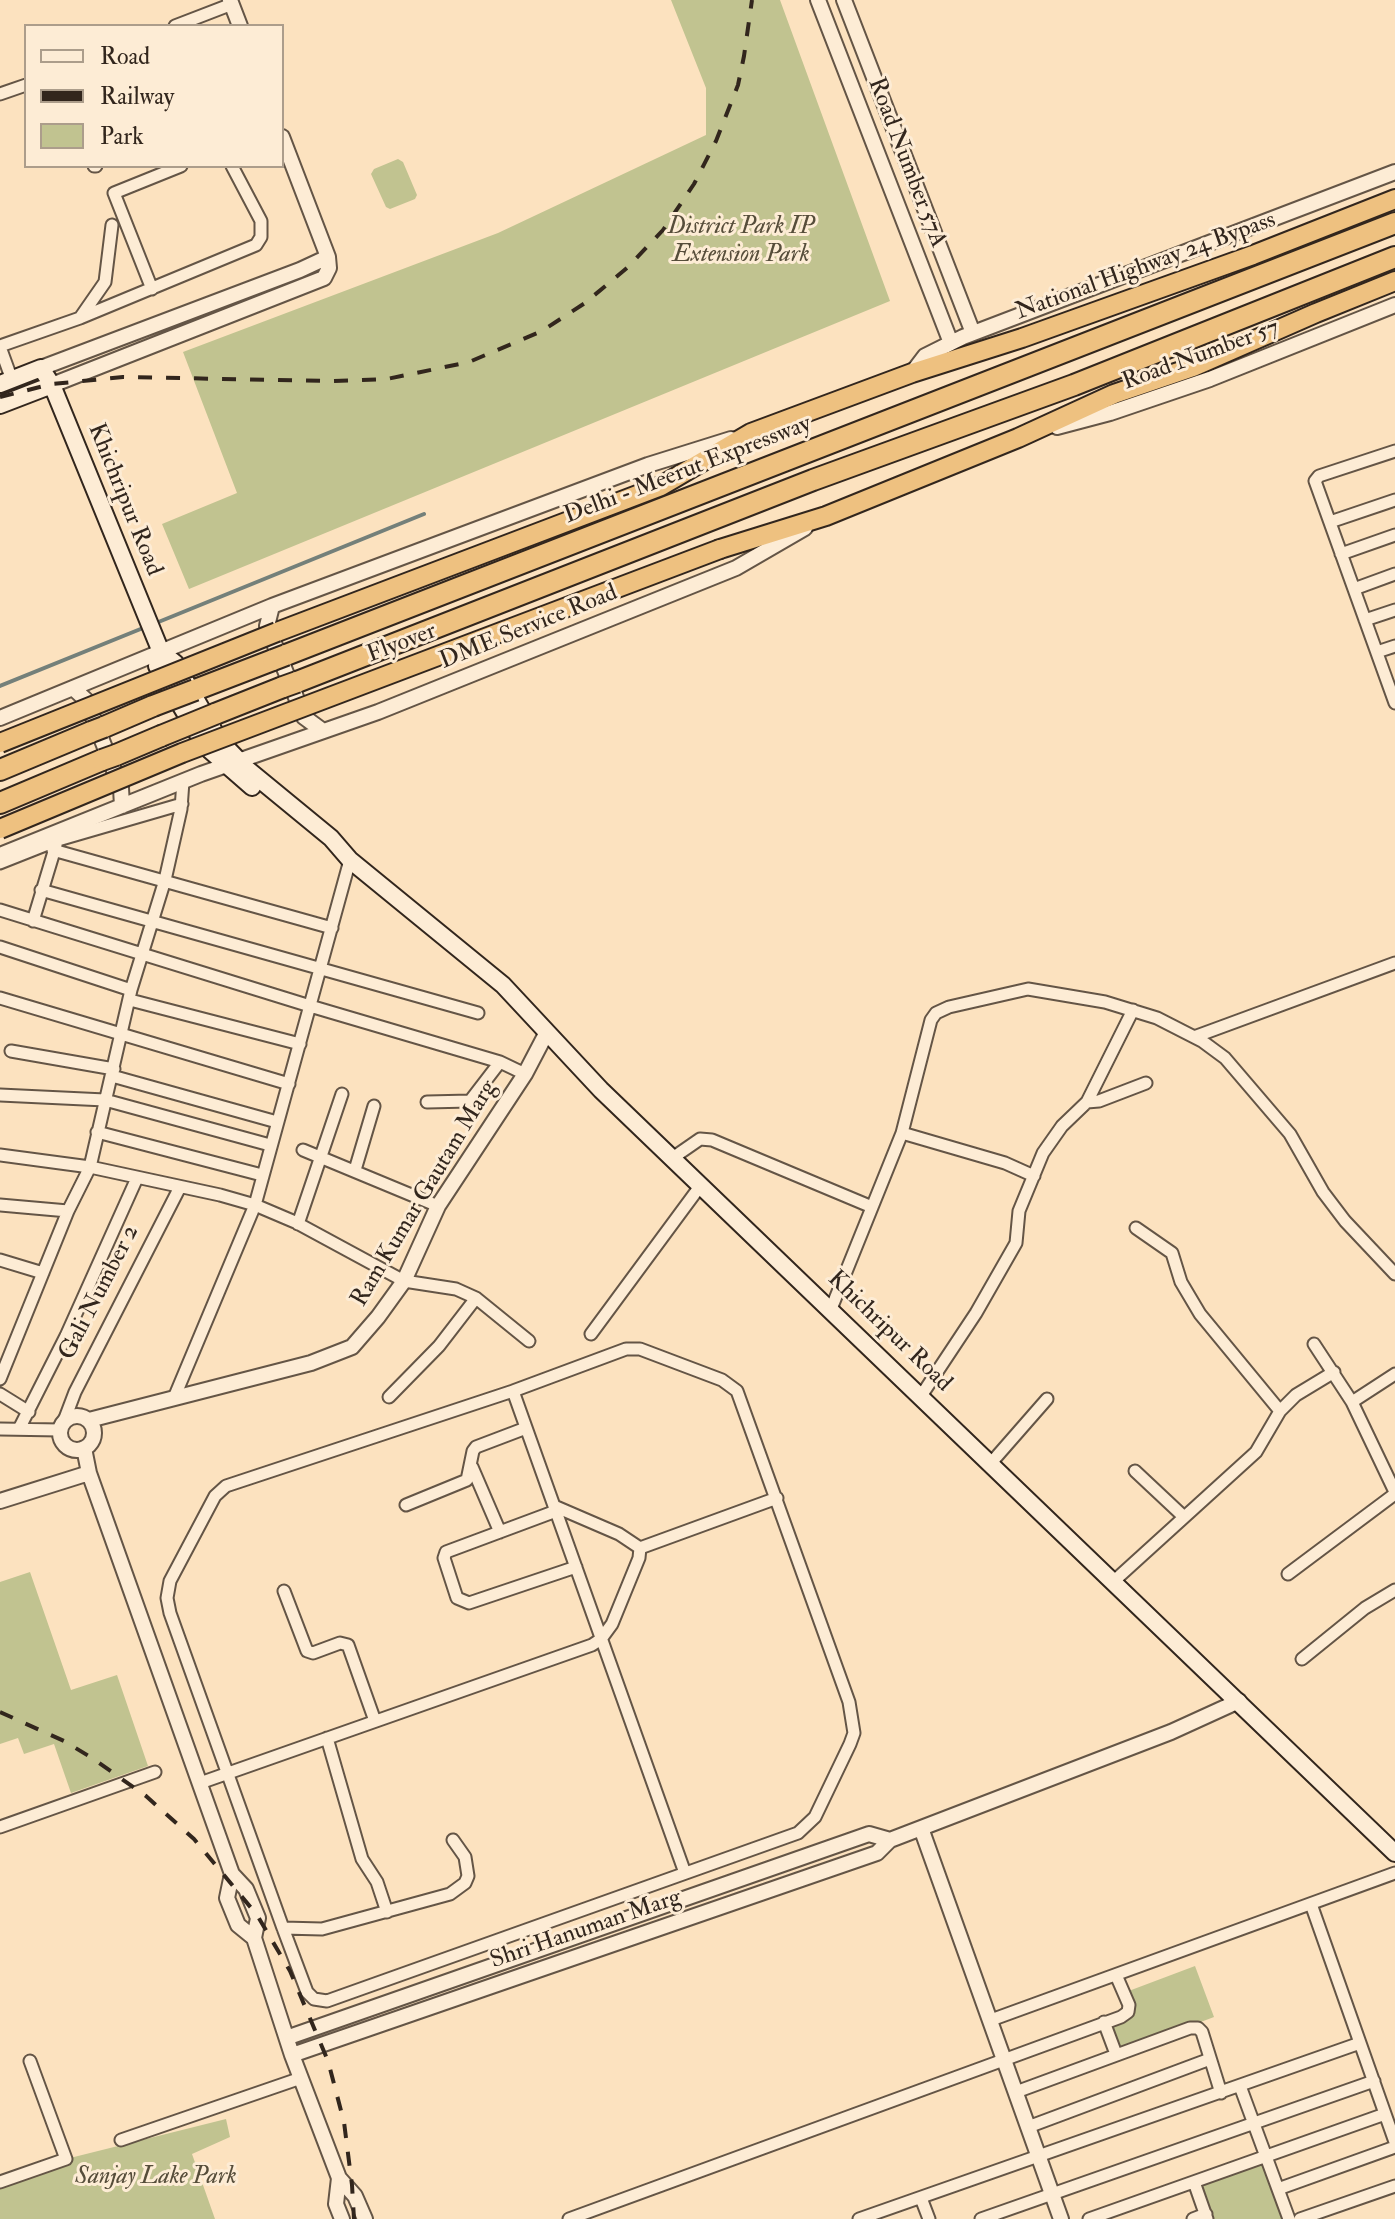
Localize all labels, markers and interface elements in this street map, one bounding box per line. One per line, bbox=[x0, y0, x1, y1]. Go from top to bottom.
legend bbox=[24, 24, 284, 168]
text: Road bbox=[100, 41, 150, 72]
street label: Road Number 57A bbox=[860, 74, 952, 252]
text: Railway bbox=[100, 81, 174, 112]
text: Park bbox=[100, 121, 144, 152]
street label: National Highway 24 Bypass bbox=[1012, 206, 1280, 328]
park label: District Park IP Extension Park bbox=[668, 214, 814, 270]
street label: Road Number 57 bbox=[1119, 314, 1283, 398]
street label: Delhi - Meerut Expressway bbox=[560, 411, 816, 531]
street label: Khichripur Road bbox=[80, 420, 168, 580]
street label: DME Service Road bbox=[436, 579, 622, 677]
street label: Flyover bbox=[363, 618, 441, 670]
street label: Ram Kumar Gautam Marg bbox=[346, 1075, 504, 1313]
street label: Gali Number 2 bbox=[54, 1221, 146, 1365]
street label: Khichripur Road bbox=[821, 1265, 957, 1399]
street label: Shri Hanuman Marg bbox=[487, 1884, 685, 1976]
park label: Sanjay Lake Park bbox=[75, 2164, 237, 2192]

